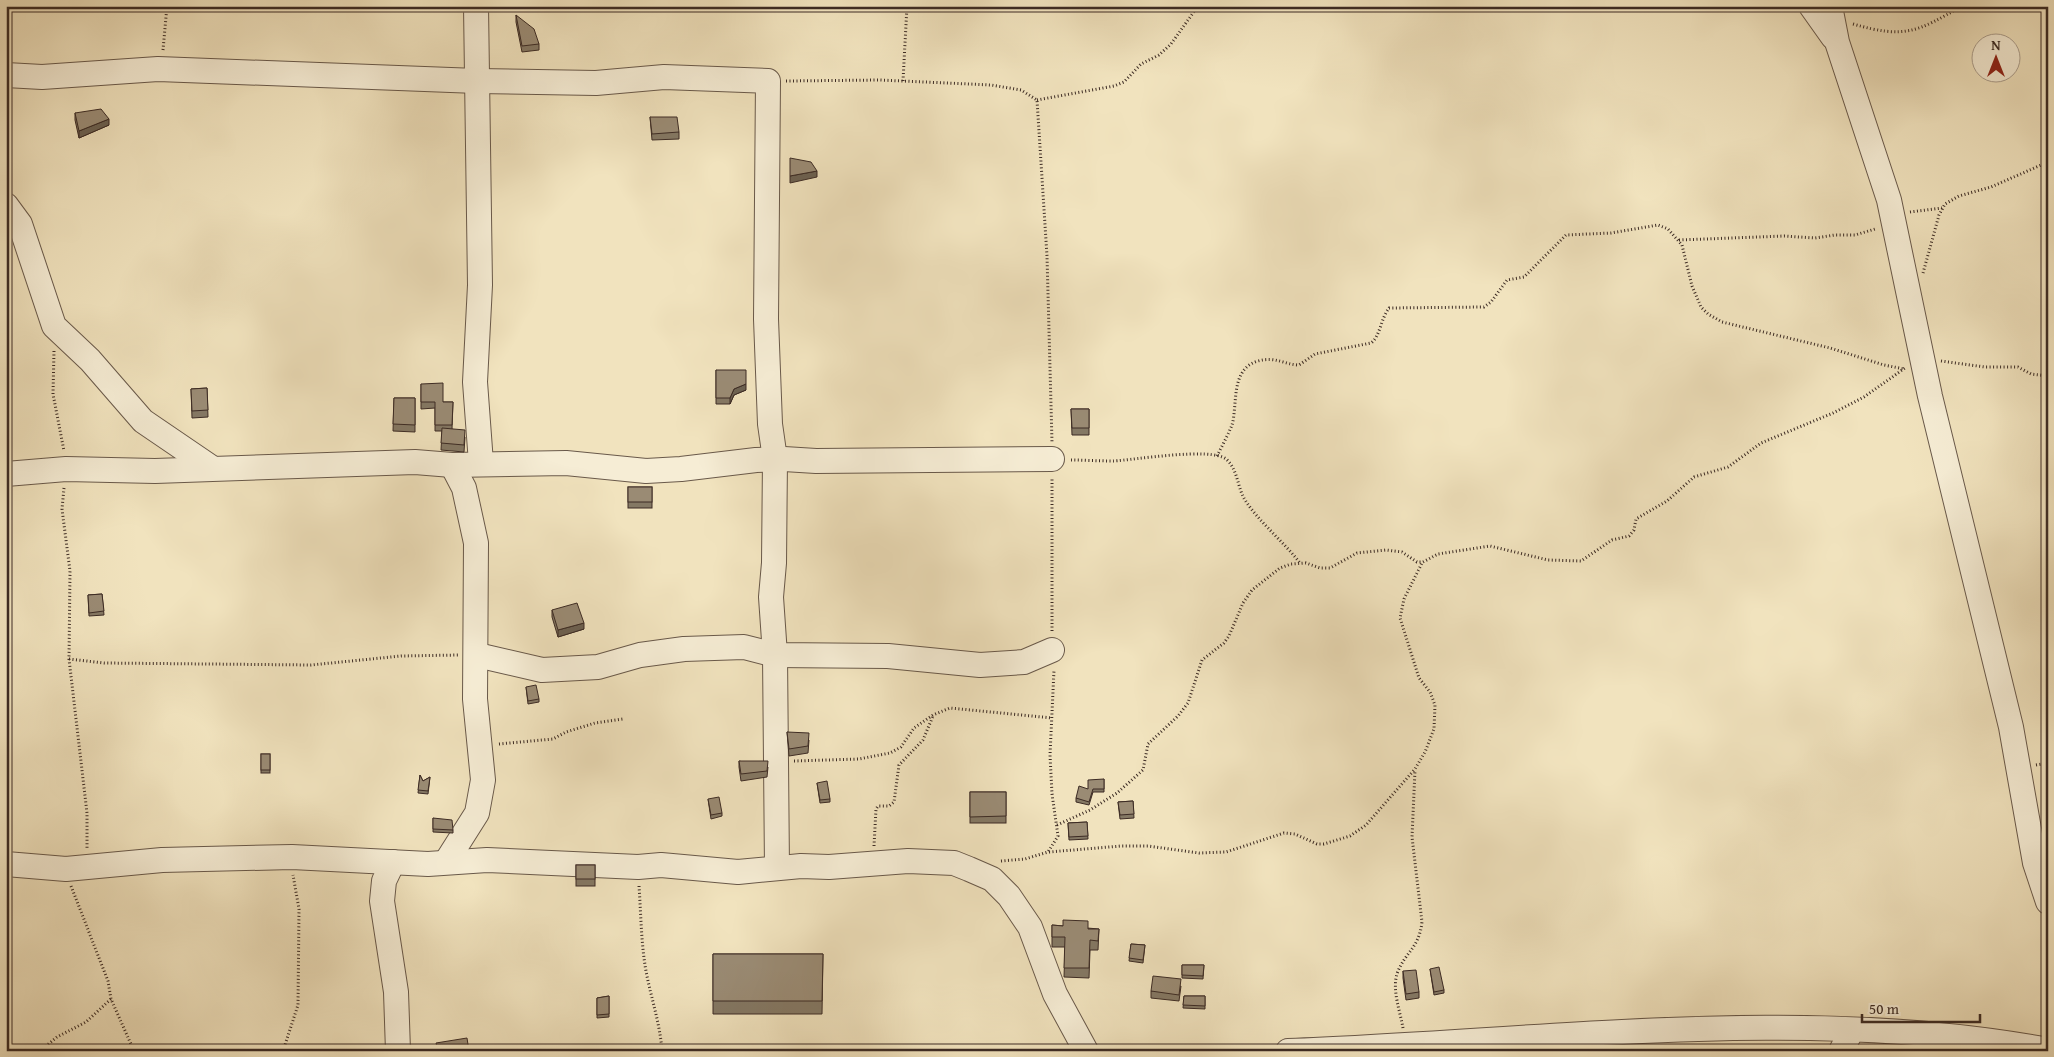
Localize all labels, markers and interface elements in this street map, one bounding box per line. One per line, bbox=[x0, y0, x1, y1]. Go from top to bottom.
north arrow bbox=[1972, 32, 2022, 82]
text: N bbox=[1991, 35, 2001, 55]
scale bar bbox=[1862, 992, 1979, 1024]
text: 50 m bbox=[1869, 998, 1900, 1019]

